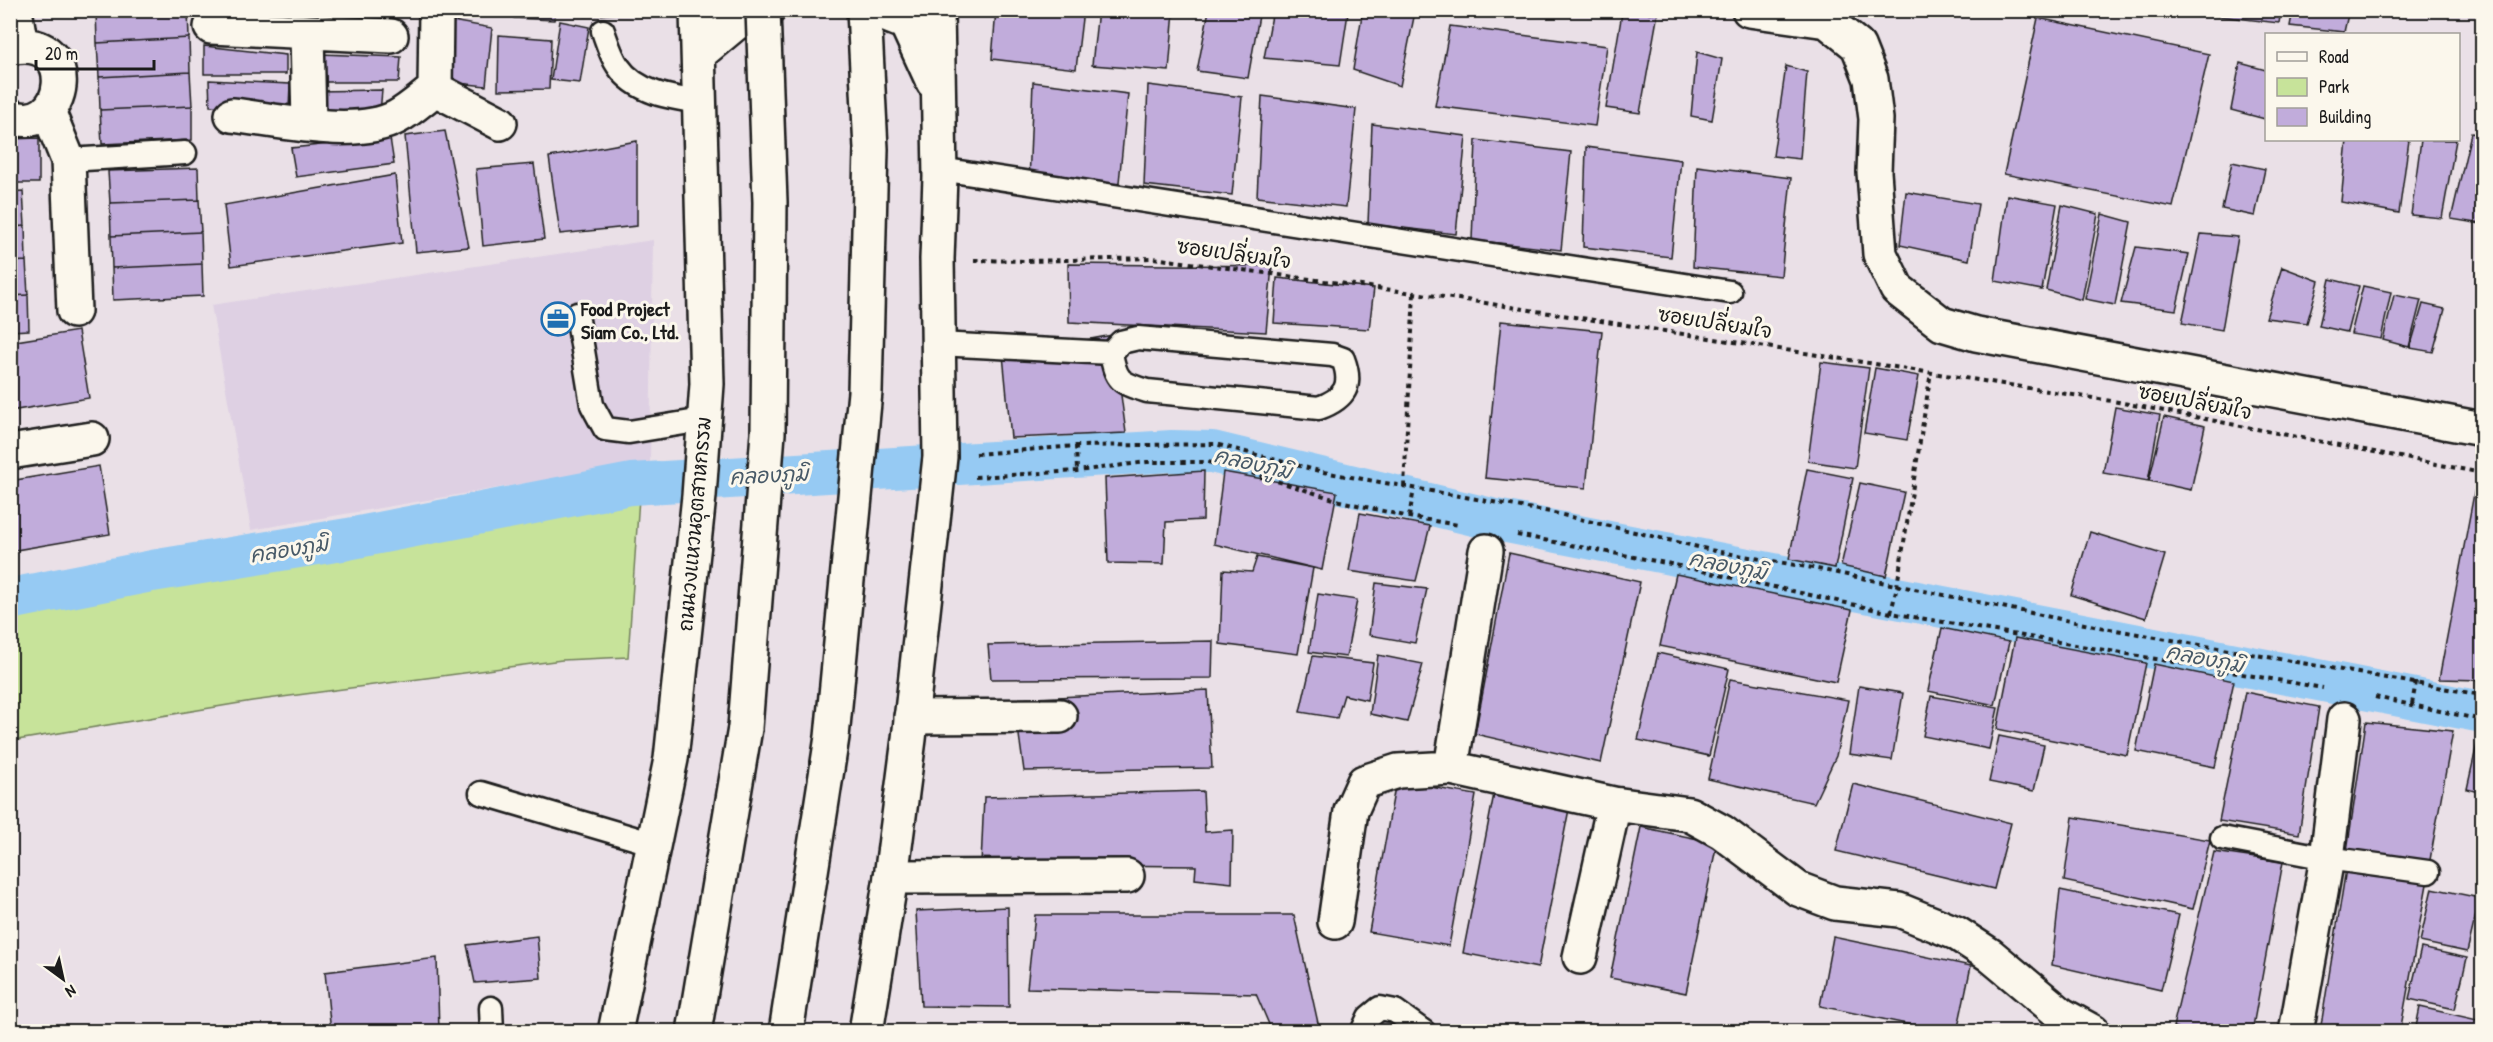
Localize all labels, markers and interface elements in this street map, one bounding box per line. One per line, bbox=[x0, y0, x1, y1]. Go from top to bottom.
scale bar bbox=[36, 33, 154, 71]
legend bbox=[2265, 33, 2460, 141]
text: 20 m bbox=[45, 41, 78, 66]
text: Road bbox=[2319, 44, 2349, 69]
text: Park bbox=[2319, 74, 2350, 99]
text: Building bbox=[2319, 104, 2371, 129]
street label: ซอยเปลี่ยมใจ bbox=[1175, 227, 1293, 274]
place label: Food Project Siam Co., Ltd. bbox=[580, 295, 679, 345]
street label: ซอยเปลี่ยมใจ bbox=[1656, 295, 1775, 344]
office icon: Food Project Siam Co., Ltd. bbox=[540, 301, 576, 337]
street label: ซอยเปลี่ยมใจ bbox=[2136, 372, 2255, 425]
street label: ถนนวงแหวนอุตสาหกรรม bbox=[671, 415, 720, 633]
water label: คลองภูมิ bbox=[1211, 440, 1298, 489]
water label: คลองภูมิ bbox=[729, 458, 812, 494]
water label: คลองภูมิ bbox=[248, 528, 334, 571]
water label: คลองภูมิ bbox=[1686, 543, 1772, 589]
water label: คลองภูมิ bbox=[2163, 636, 2249, 682]
north arrow bbox=[33, 949, 93, 1009]
text: N bbox=[61, 980, 81, 1003]

